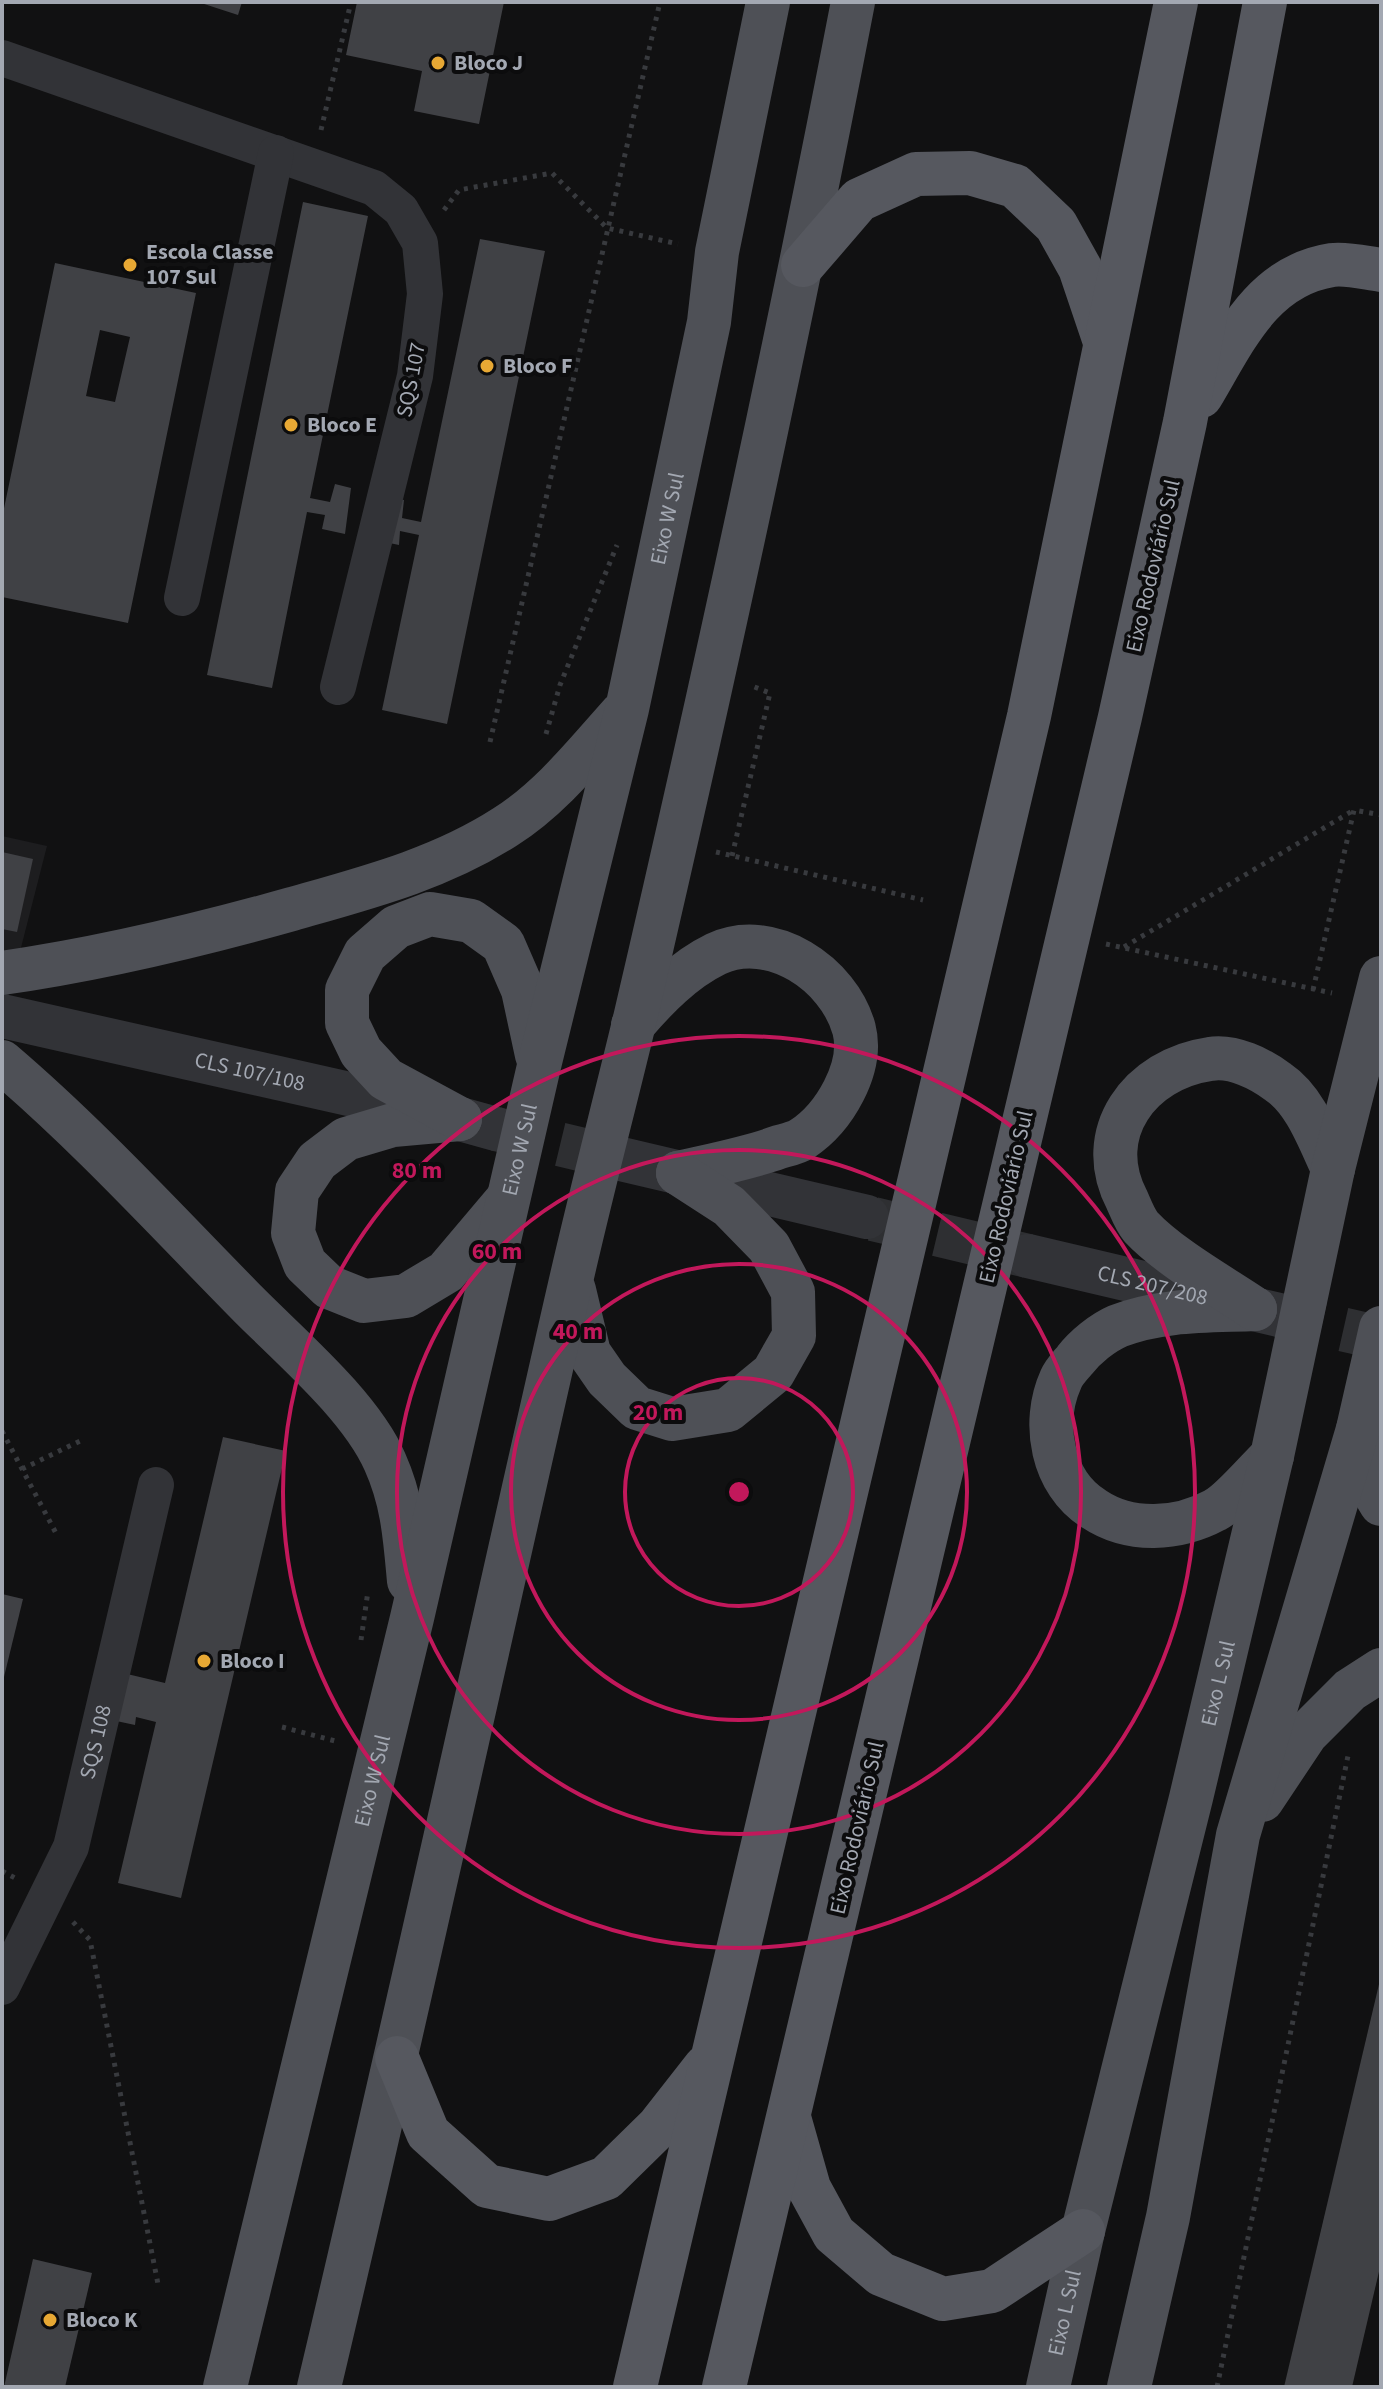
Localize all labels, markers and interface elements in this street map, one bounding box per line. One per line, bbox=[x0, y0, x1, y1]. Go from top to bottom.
place label: Bloco J bbox=[454, 47, 523, 79]
marker: Bloco J bbox=[429, 54, 447, 72]
place label: Escola Classe 107 Sul bbox=[146, 236, 274, 293]
marker: Escola Classe 107 Sul bbox=[121, 256, 139, 274]
street label: SQS 107 bbox=[388, 340, 434, 420]
place label: Bloco F bbox=[503, 350, 573, 382]
marker: Bloco F bbox=[478, 357, 496, 375]
place label: Bloco E bbox=[307, 409, 377, 441]
marker: Bloco E bbox=[282, 416, 300, 434]
street label: Eixo W Sul bbox=[642, 470, 693, 568]
street label: Eixo Rodoviário Sul bbox=[1118, 476, 1188, 656]
street label: CLS 107/108 bbox=[192, 1044, 308, 1100]
street label: Eixo W Sul bbox=[494, 1100, 546, 1199]
street label: Eixo Rodoviário Sul bbox=[971, 1107, 1041, 1287]
text: 80 m bbox=[392, 1153, 442, 1188]
text: 60 m bbox=[472, 1234, 522, 1269]
street label: CLS 207/208 bbox=[1094, 1257, 1211, 1314]
text: 40 m bbox=[553, 1314, 603, 1349]
text: 20 m bbox=[633, 1395, 683, 1430]
centre of rings bbox=[725, 1478, 753, 1506]
street label: Eixo L Sul bbox=[1193, 1637, 1244, 1729]
place label: Bloco I bbox=[220, 1645, 285, 1677]
marker: Bloco I bbox=[195, 1652, 213, 1670]
street label: SQS 108 bbox=[71, 1702, 120, 1782]
street label: Eixo W Sul bbox=[346, 1731, 399, 1830]
street label: Eixo Rodoviário Sul bbox=[822, 1738, 892, 1918]
street label: Eixo L Sul bbox=[1039, 2267, 1090, 2359]
place label: Bloco K bbox=[66, 2304, 138, 2336]
marker: Bloco K bbox=[41, 2311, 59, 2329]

